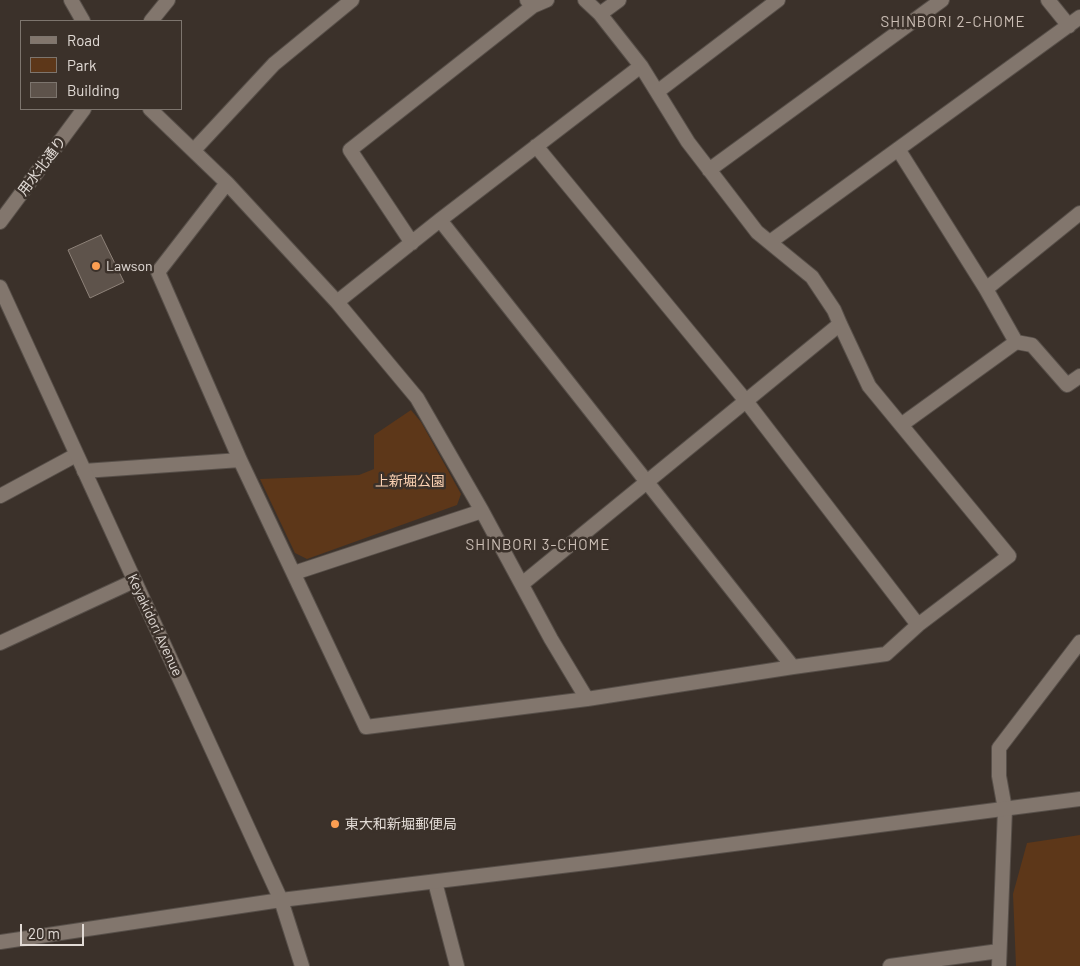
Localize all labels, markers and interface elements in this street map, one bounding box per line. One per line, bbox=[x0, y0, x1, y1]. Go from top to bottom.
district label: SHINBORI 2-CHOME bbox=[878, 13, 1028, 31]
legend bbox=[20, 20, 182, 110]
text: Road bbox=[67, 31, 100, 49]
text: Park bbox=[67, 56, 96, 74]
text: Building bbox=[67, 81, 120, 99]
street label: 用水北通り bbox=[14, 133, 70, 199]
place label: Lawson bbox=[106, 258, 153, 274]
marker: Lawson bbox=[90, 260, 102, 272]
park label: 上新堀公園 bbox=[375, 473, 445, 489]
district label: SHINBORI 3-CHOME bbox=[464, 536, 612, 554]
street label: Keyakidori Avenue bbox=[124, 571, 186, 679]
place label: 東大和新堀郵便局 bbox=[345, 816, 457, 832]
marker: 東大和新堀郵便局 bbox=[329, 818, 341, 830]
scale bar bbox=[22, 914, 86, 946]
text: 20 m bbox=[28, 924, 60, 942]

